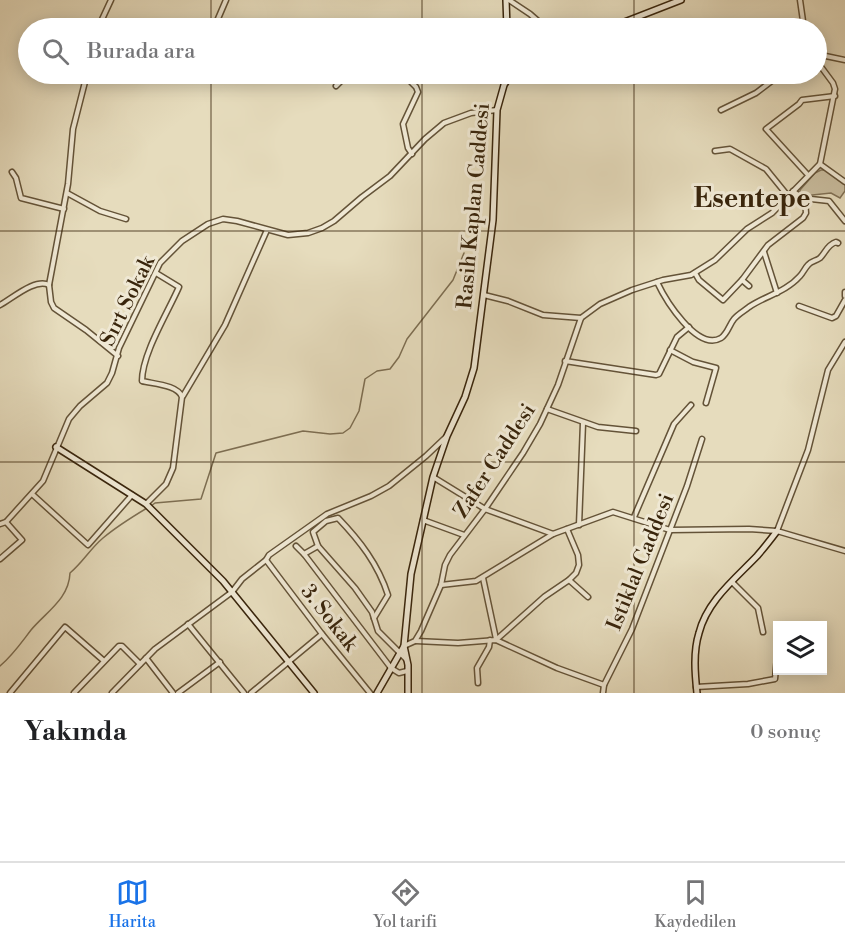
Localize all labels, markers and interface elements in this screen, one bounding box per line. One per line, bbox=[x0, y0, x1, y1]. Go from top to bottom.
search box bbox=[18, 18, 827, 84]
icon: search bbox=[39, 35, 72, 68]
text: Burada ara bbox=[87, 38, 195, 65]
street label: Rasih Kaplan Caddesi bbox=[452, 102, 496, 310]
district label: Esentepe bbox=[693, 182, 811, 216]
street label: Sırt Sokak bbox=[95, 251, 162, 351]
street label: Zafer Caddesi bbox=[448, 399, 542, 523]
street label: Istiklal Caddesi bbox=[602, 490, 680, 634]
street label: 3. Sokak bbox=[295, 579, 364, 657]
map controls bbox=[773, 621, 827, 675]
button: layers bbox=[773, 621, 827, 675]
text: Yakında bbox=[24, 716, 127, 748]
text: 0 sonuç bbox=[750, 720, 821, 745]
tab: Harita bbox=[109, 876, 156, 932]
tab: Yol tarifi bbox=[373, 876, 437, 932]
tab: Kaydedilen bbox=[655, 876, 736, 932]

